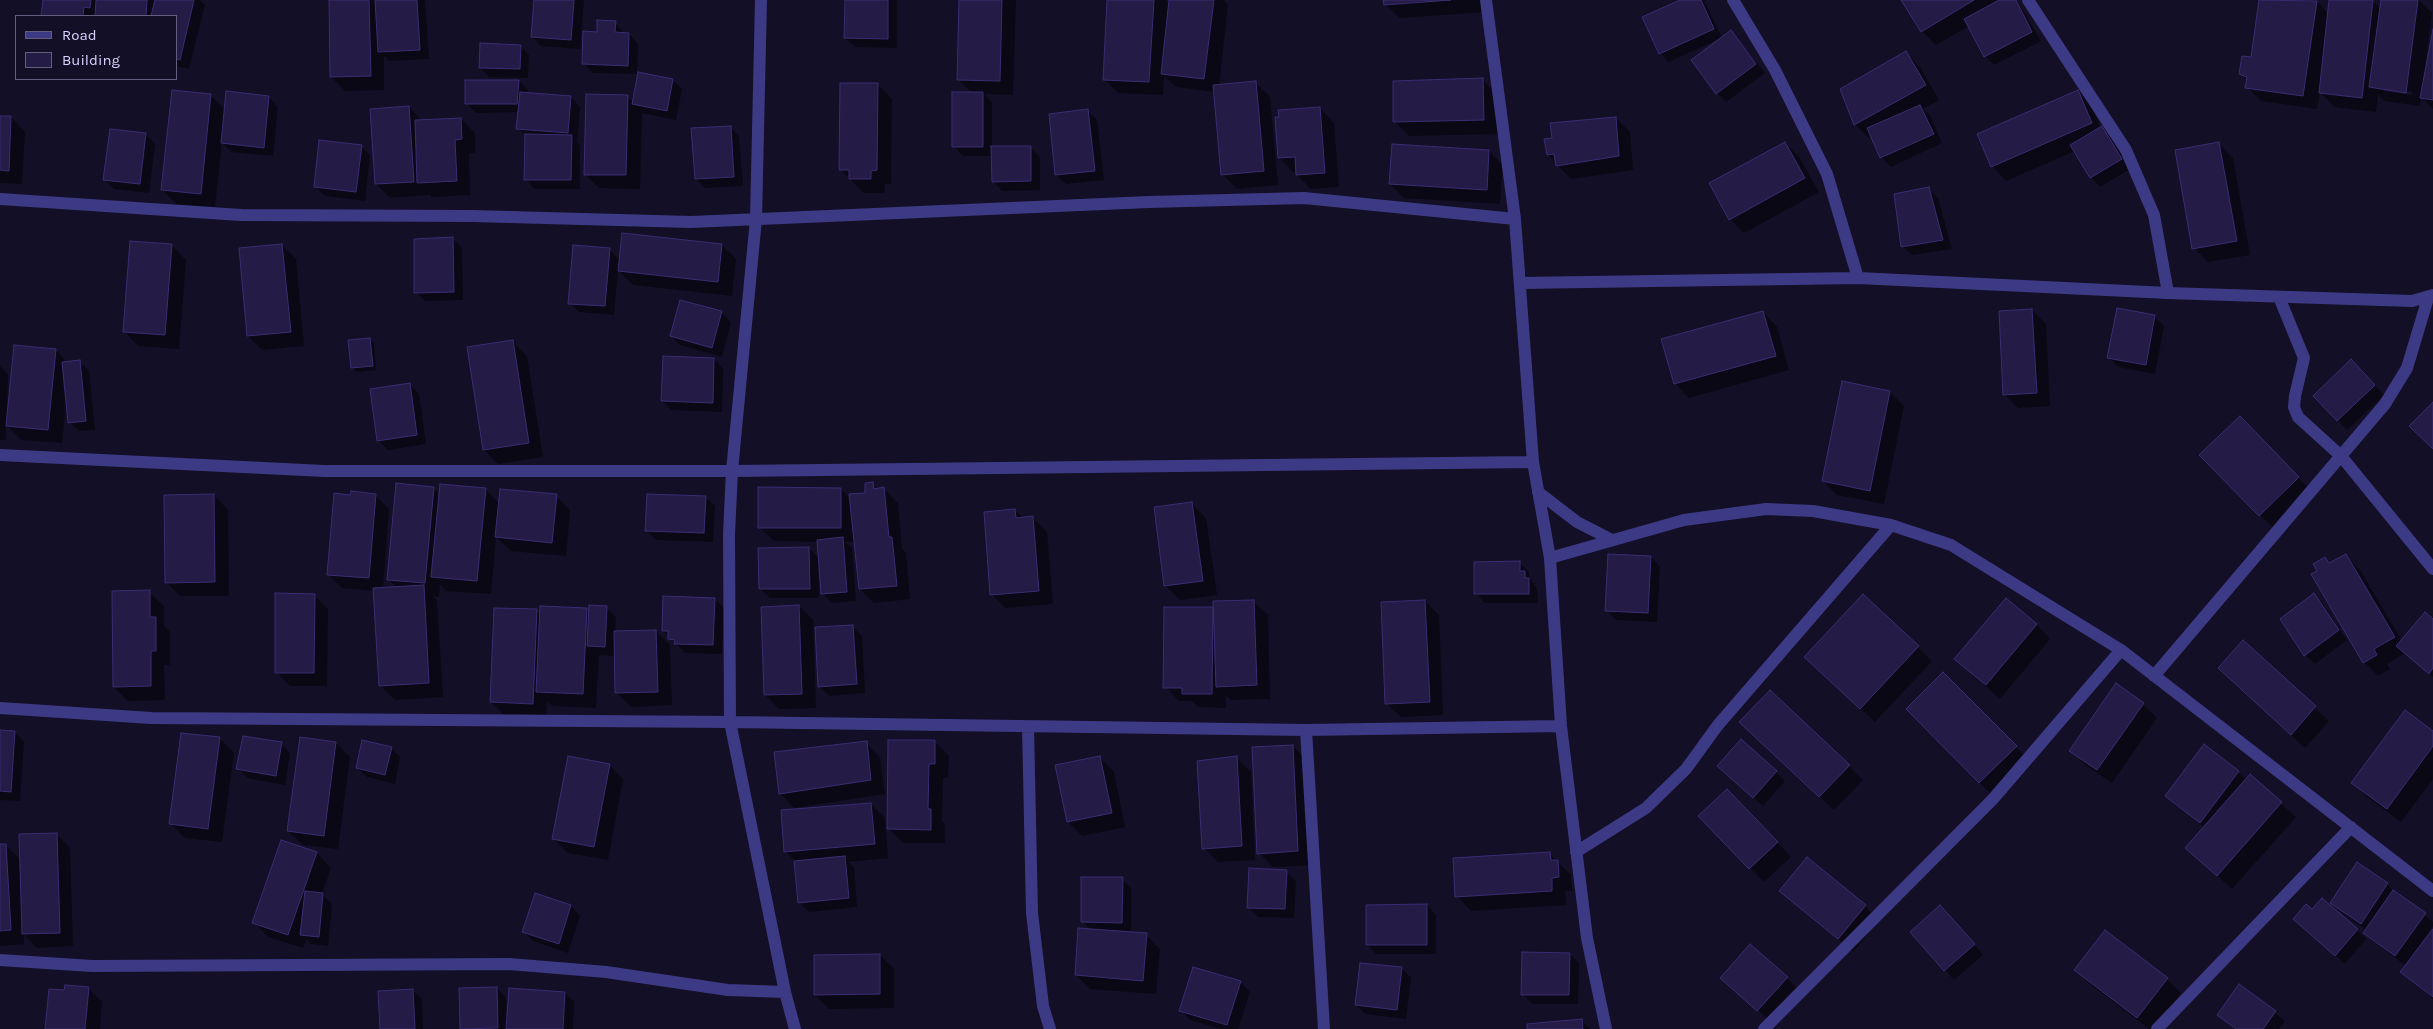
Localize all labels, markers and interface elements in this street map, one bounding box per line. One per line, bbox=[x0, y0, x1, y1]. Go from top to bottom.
legend bbox=[15, 15, 178, 80]
text: Road bbox=[62, 26, 97, 44]
text: Building bbox=[62, 51, 120, 69]

